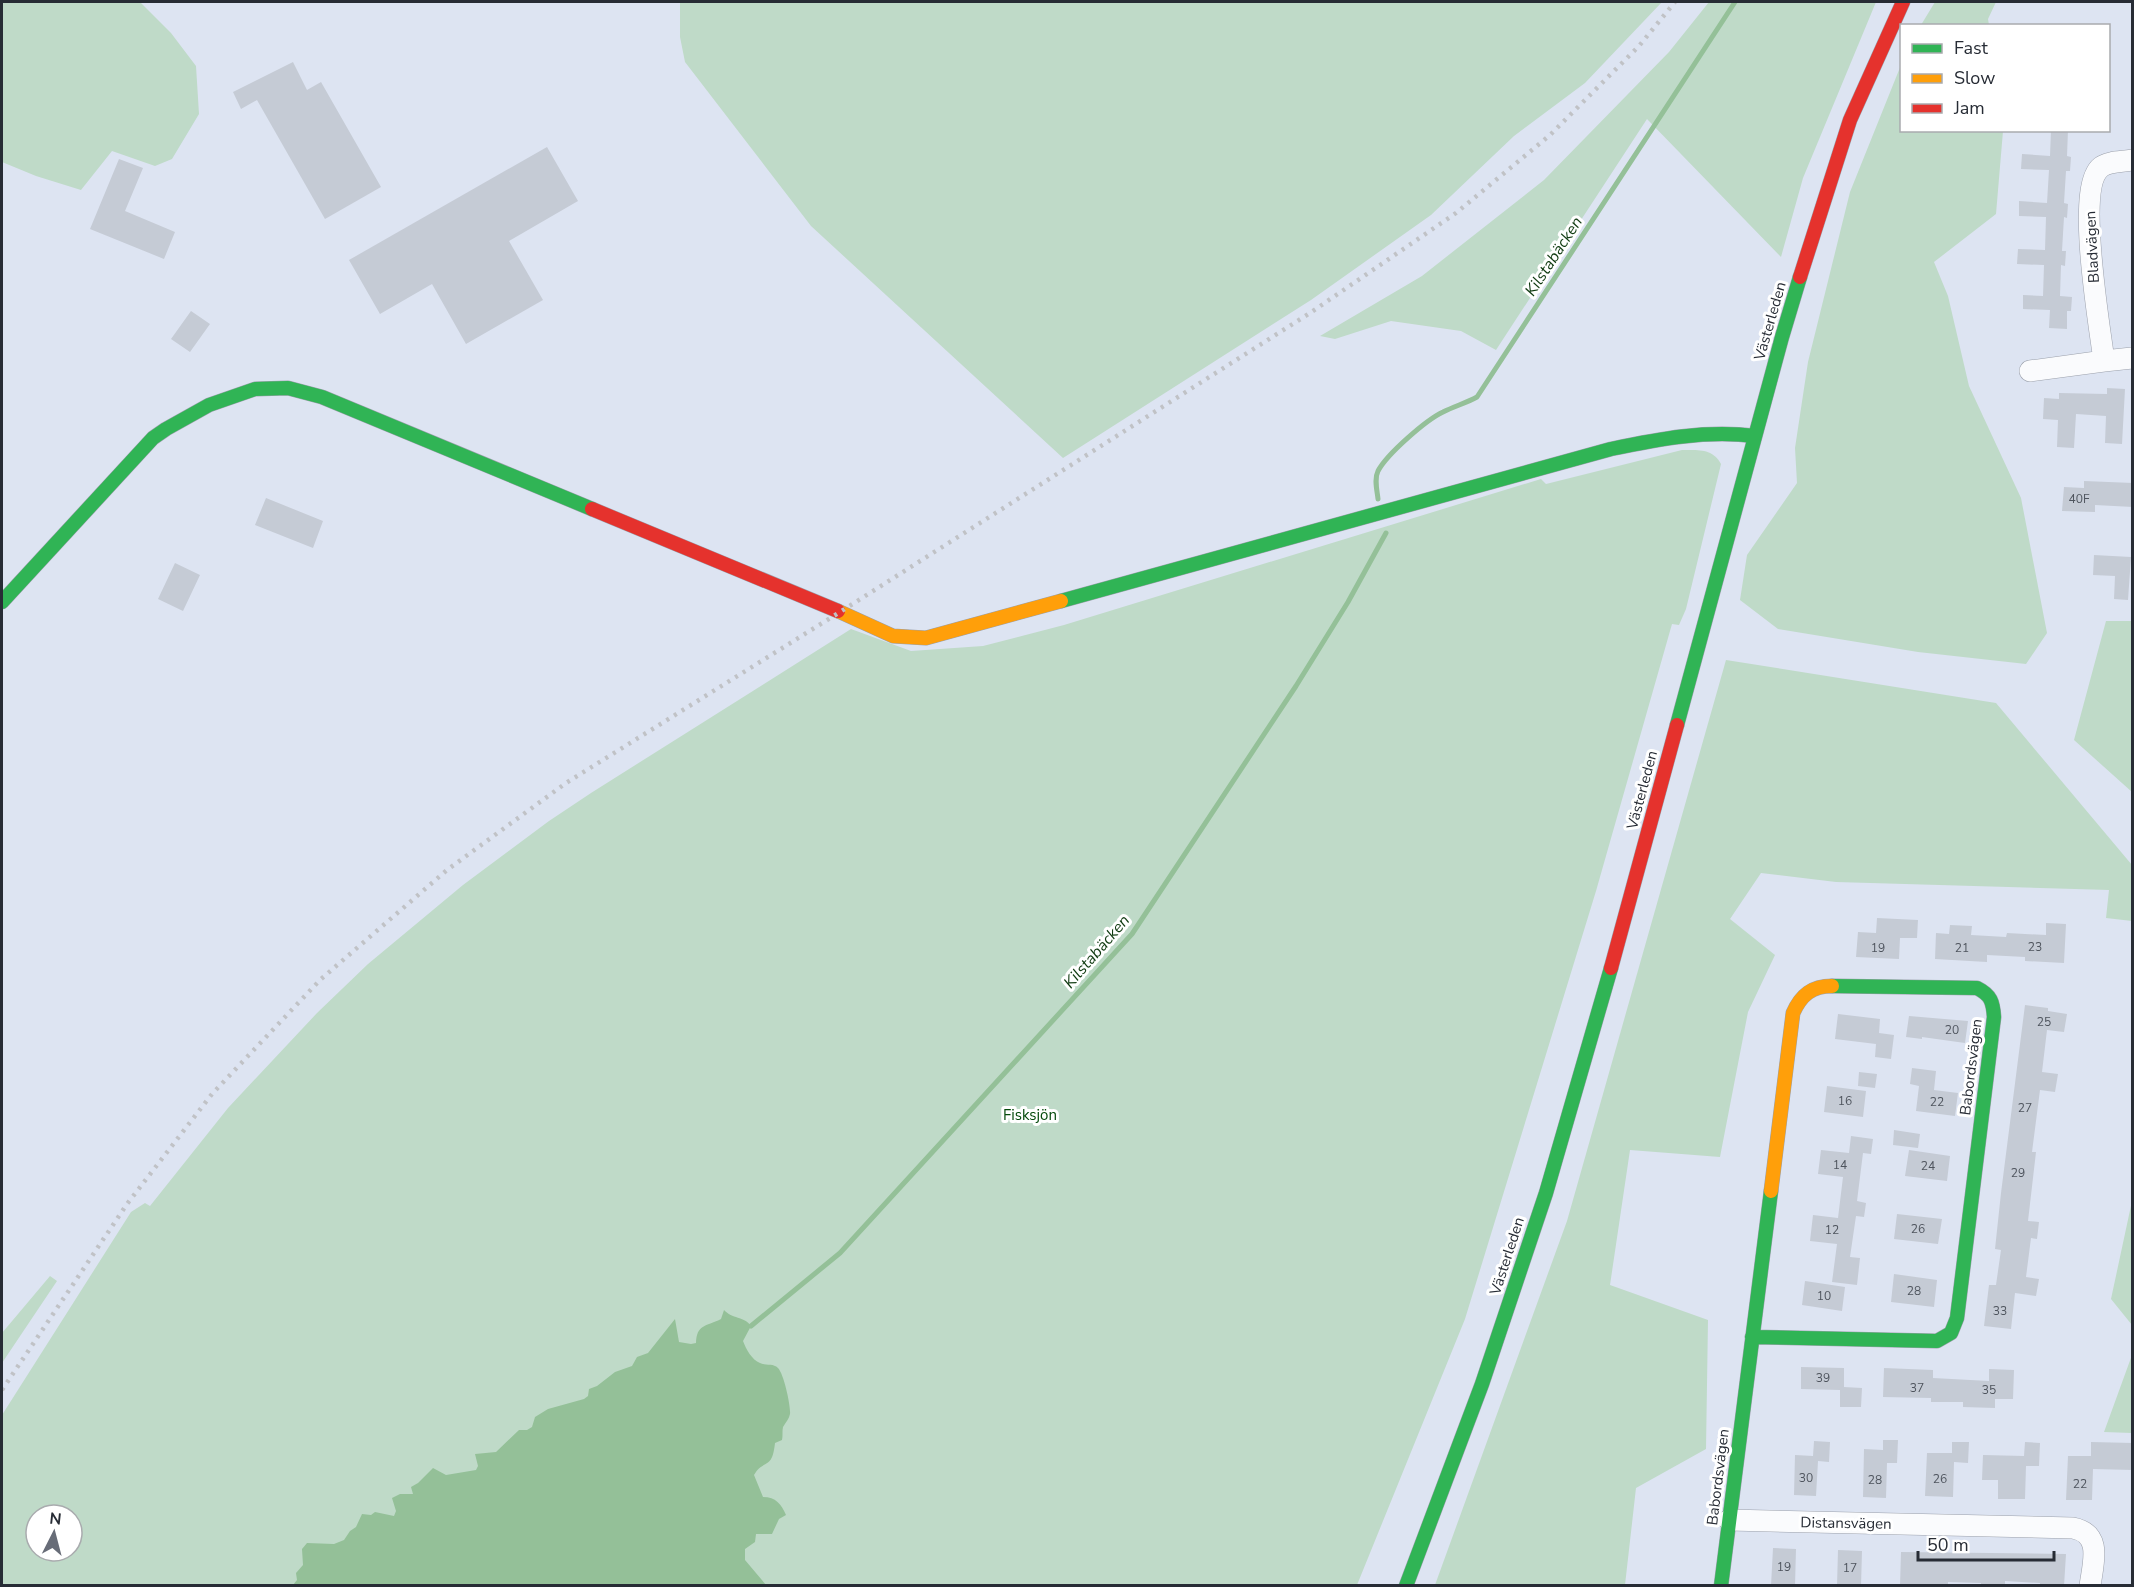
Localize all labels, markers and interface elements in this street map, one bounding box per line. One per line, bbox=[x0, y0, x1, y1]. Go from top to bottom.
legend bbox=[1900, 24, 2110, 132]
text: Fast bbox=[1954, 36, 1989, 60]
text: Slow bbox=[1954, 66, 1995, 90]
text: Jam bbox=[1953, 96, 1985, 120]
street label: Bladvägen bbox=[2080, 210, 2104, 284]
water label: Kilstabäcken bbox=[1520, 213, 1588, 301]
street label: Västerleden bbox=[1749, 279, 1791, 363]
house number: 40F bbox=[2069, 491, 2090, 507]
street label: Västerleden bbox=[1622, 748, 1662, 833]
water label: Kilstabäcken bbox=[1059, 910, 1135, 993]
house number: 23 bbox=[2028, 939, 2042, 955]
house number: 19 bbox=[1871, 940, 1885, 956]
house number: 21 bbox=[1955, 940, 1969, 956]
house number: 25 bbox=[2037, 1014, 2051, 1030]
street label: Babordsvägen bbox=[1955, 1018, 1987, 1116]
house number: 20 bbox=[1945, 1022, 1959, 1038]
house number: 16 bbox=[1838, 1093, 1852, 1109]
house number: 22 bbox=[1930, 1094, 1944, 1110]
house number: 27 bbox=[2018, 1100, 2032, 1116]
park label: Fisksjön bbox=[1003, 1105, 1057, 1125]
house number: 14 bbox=[1833, 1157, 1847, 1173]
house number: 24 bbox=[1921, 1158, 1935, 1174]
house number: 29 bbox=[2011, 1165, 2025, 1181]
street label: Västerleden bbox=[1485, 1215, 1529, 1298]
house number: 26 bbox=[1911, 1221, 1925, 1237]
house number: 12 bbox=[1825, 1222, 1839, 1238]
house number: 28 bbox=[1907, 1283, 1921, 1299]
house number: 10 bbox=[1817, 1288, 1831, 1304]
house number: 33 bbox=[1993, 1303, 2007, 1319]
house number: 39 bbox=[1816, 1370, 1830, 1386]
house number: 37 bbox=[1910, 1380, 1924, 1396]
house number: 35 bbox=[1982, 1382, 1996, 1398]
street label: Babordsvägen bbox=[1702, 1428, 1734, 1526]
house number: 30 bbox=[1799, 1470, 1813, 1486]
house number: 26 bbox=[1933, 1471, 1947, 1487]
house number: 28 bbox=[1868, 1472, 1882, 1488]
house number: 22 bbox=[2073, 1476, 2087, 1492]
north arrow bbox=[24, 1503, 84, 1563]
text: N bbox=[48, 1508, 63, 1531]
street label: Distansvägen bbox=[1800, 1512, 1892, 1534]
scale bar bbox=[1918, 1524, 2054, 1562]
text: 50 m bbox=[1927, 1533, 1969, 1557]
house number: 19 bbox=[1777, 1559, 1791, 1575]
house number: 17 bbox=[1843, 1560, 1857, 1576]

